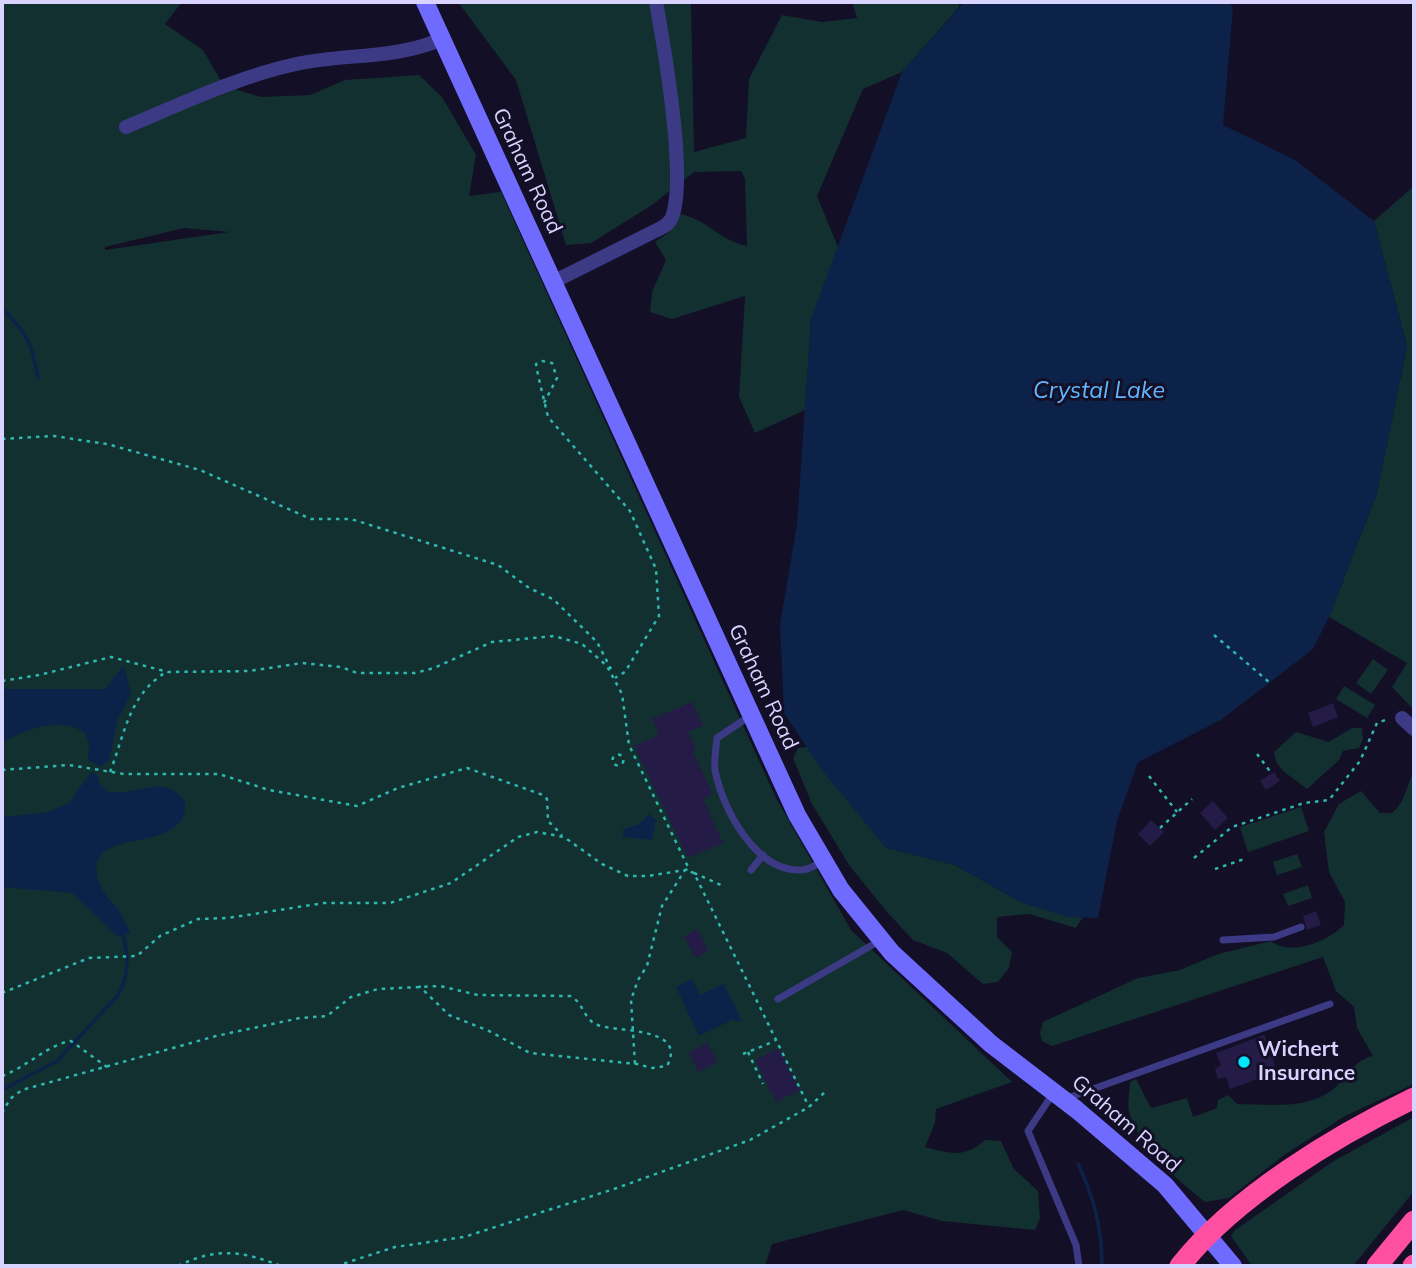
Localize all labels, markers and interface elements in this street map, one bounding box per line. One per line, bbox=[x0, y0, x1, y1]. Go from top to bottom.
street label: Graham Road bbox=[487, 104, 567, 238]
water label: Crystal Lake bbox=[1033, 377, 1165, 405]
street label: Graham Road bbox=[723, 620, 803, 754]
place label: Wichert Insurance bbox=[1258, 1037, 1355, 1087]
marker: Wichert Insurance bbox=[1236, 1054, 1252, 1070]
street label: Graham Road bbox=[1066, 1070, 1186, 1178]

